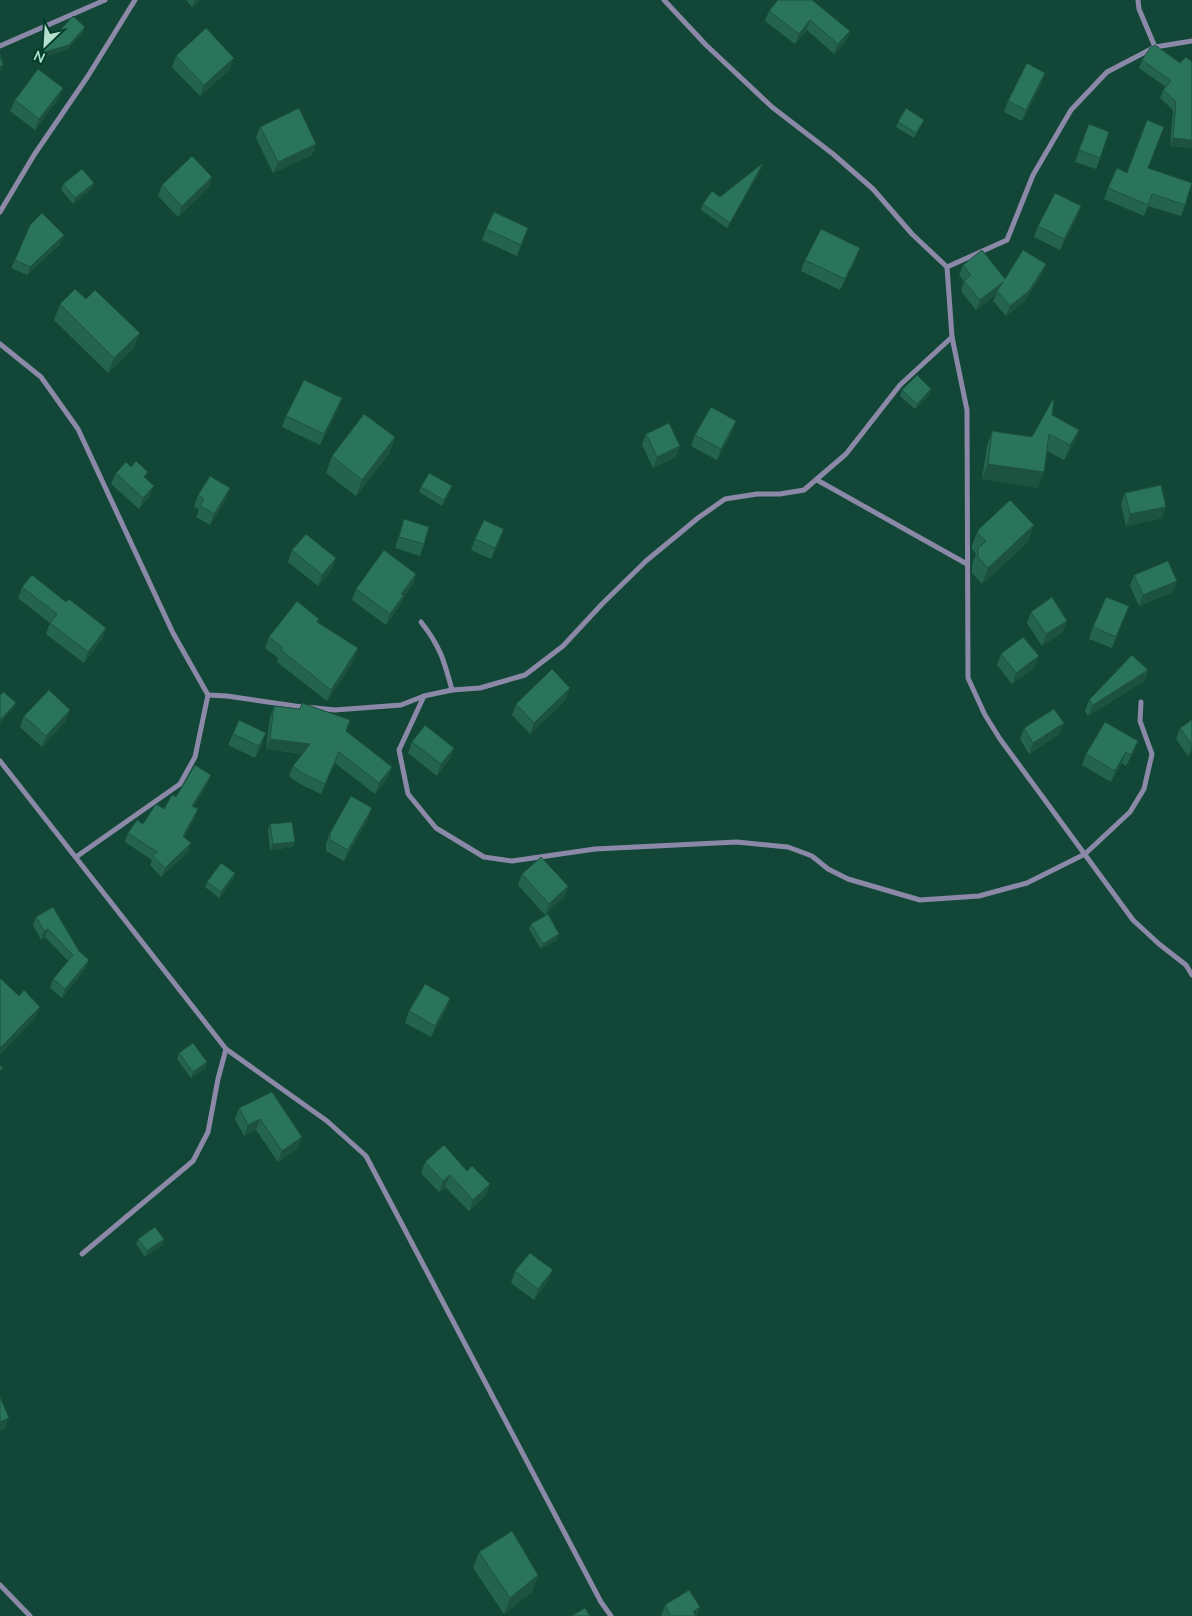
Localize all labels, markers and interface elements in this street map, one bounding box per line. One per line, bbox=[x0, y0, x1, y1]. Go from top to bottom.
north arrow bbox=[20, 20, 70, 70]
text: N bbox=[31, 46, 48, 67]

